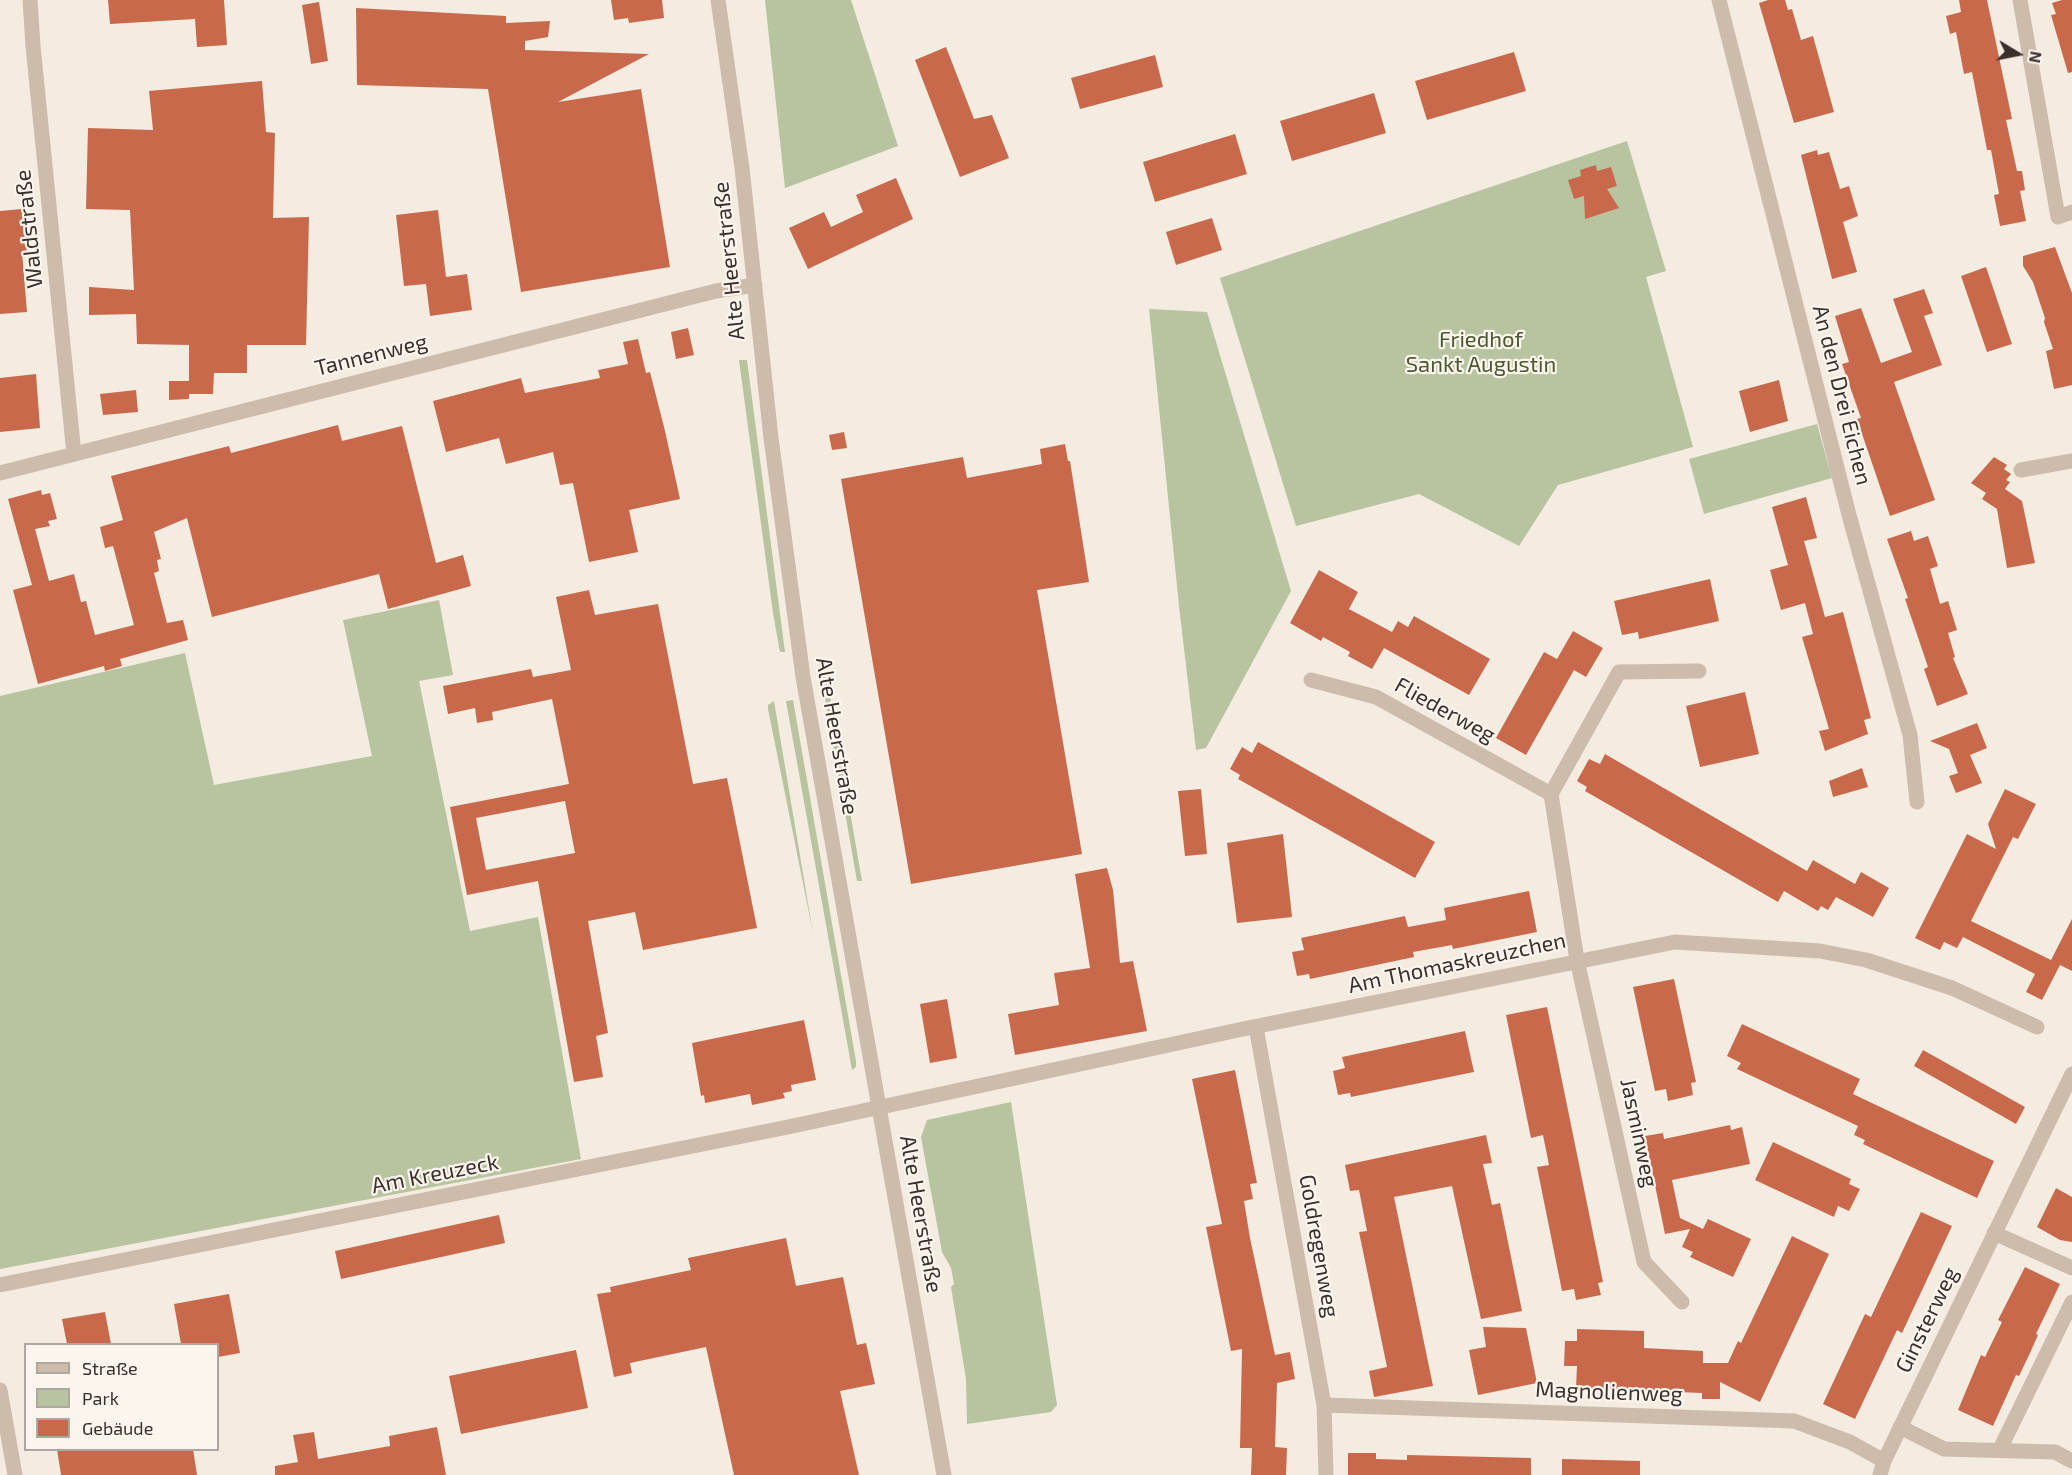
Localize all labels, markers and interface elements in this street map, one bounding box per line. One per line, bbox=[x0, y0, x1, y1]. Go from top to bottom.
north arrow bbox=[1988, 24, 2048, 84]
text: N bbox=[2026, 50, 2047, 65]
street label: Waldstraße bbox=[10, 168, 48, 290]
street label: Alte Heerstraße bbox=[708, 180, 750, 342]
street label: An den Drei Eichen bbox=[1807, 302, 1877, 488]
park label: Friedhof Sankt Augustin bbox=[1406, 327, 1556, 378]
street label: Tannenweg bbox=[312, 328, 430, 382]
street label: Alte Heerstraße bbox=[810, 655, 864, 817]
street label: Fliederweg bbox=[1390, 672, 1500, 748]
street label: Am Thomaskreuzchen bbox=[1346, 927, 1568, 999]
street label: Jasminweg bbox=[1615, 1076, 1663, 1190]
street label: Alte Heerstraße bbox=[894, 1133, 948, 1295]
street label: Am Kreuzeck bbox=[369, 1149, 501, 1199]
street label: Goldregenweg bbox=[1293, 1172, 1345, 1320]
street label: Ginsterweg bbox=[1890, 1263, 1964, 1377]
legend bbox=[24, 1343, 219, 1451]
text: Straße bbox=[82, 1357, 138, 1379]
street label: Magnolienweg bbox=[1535, 1376, 1683, 1408]
text: Park bbox=[82, 1387, 119, 1409]
text: Gebäude bbox=[82, 1417, 153, 1439]

